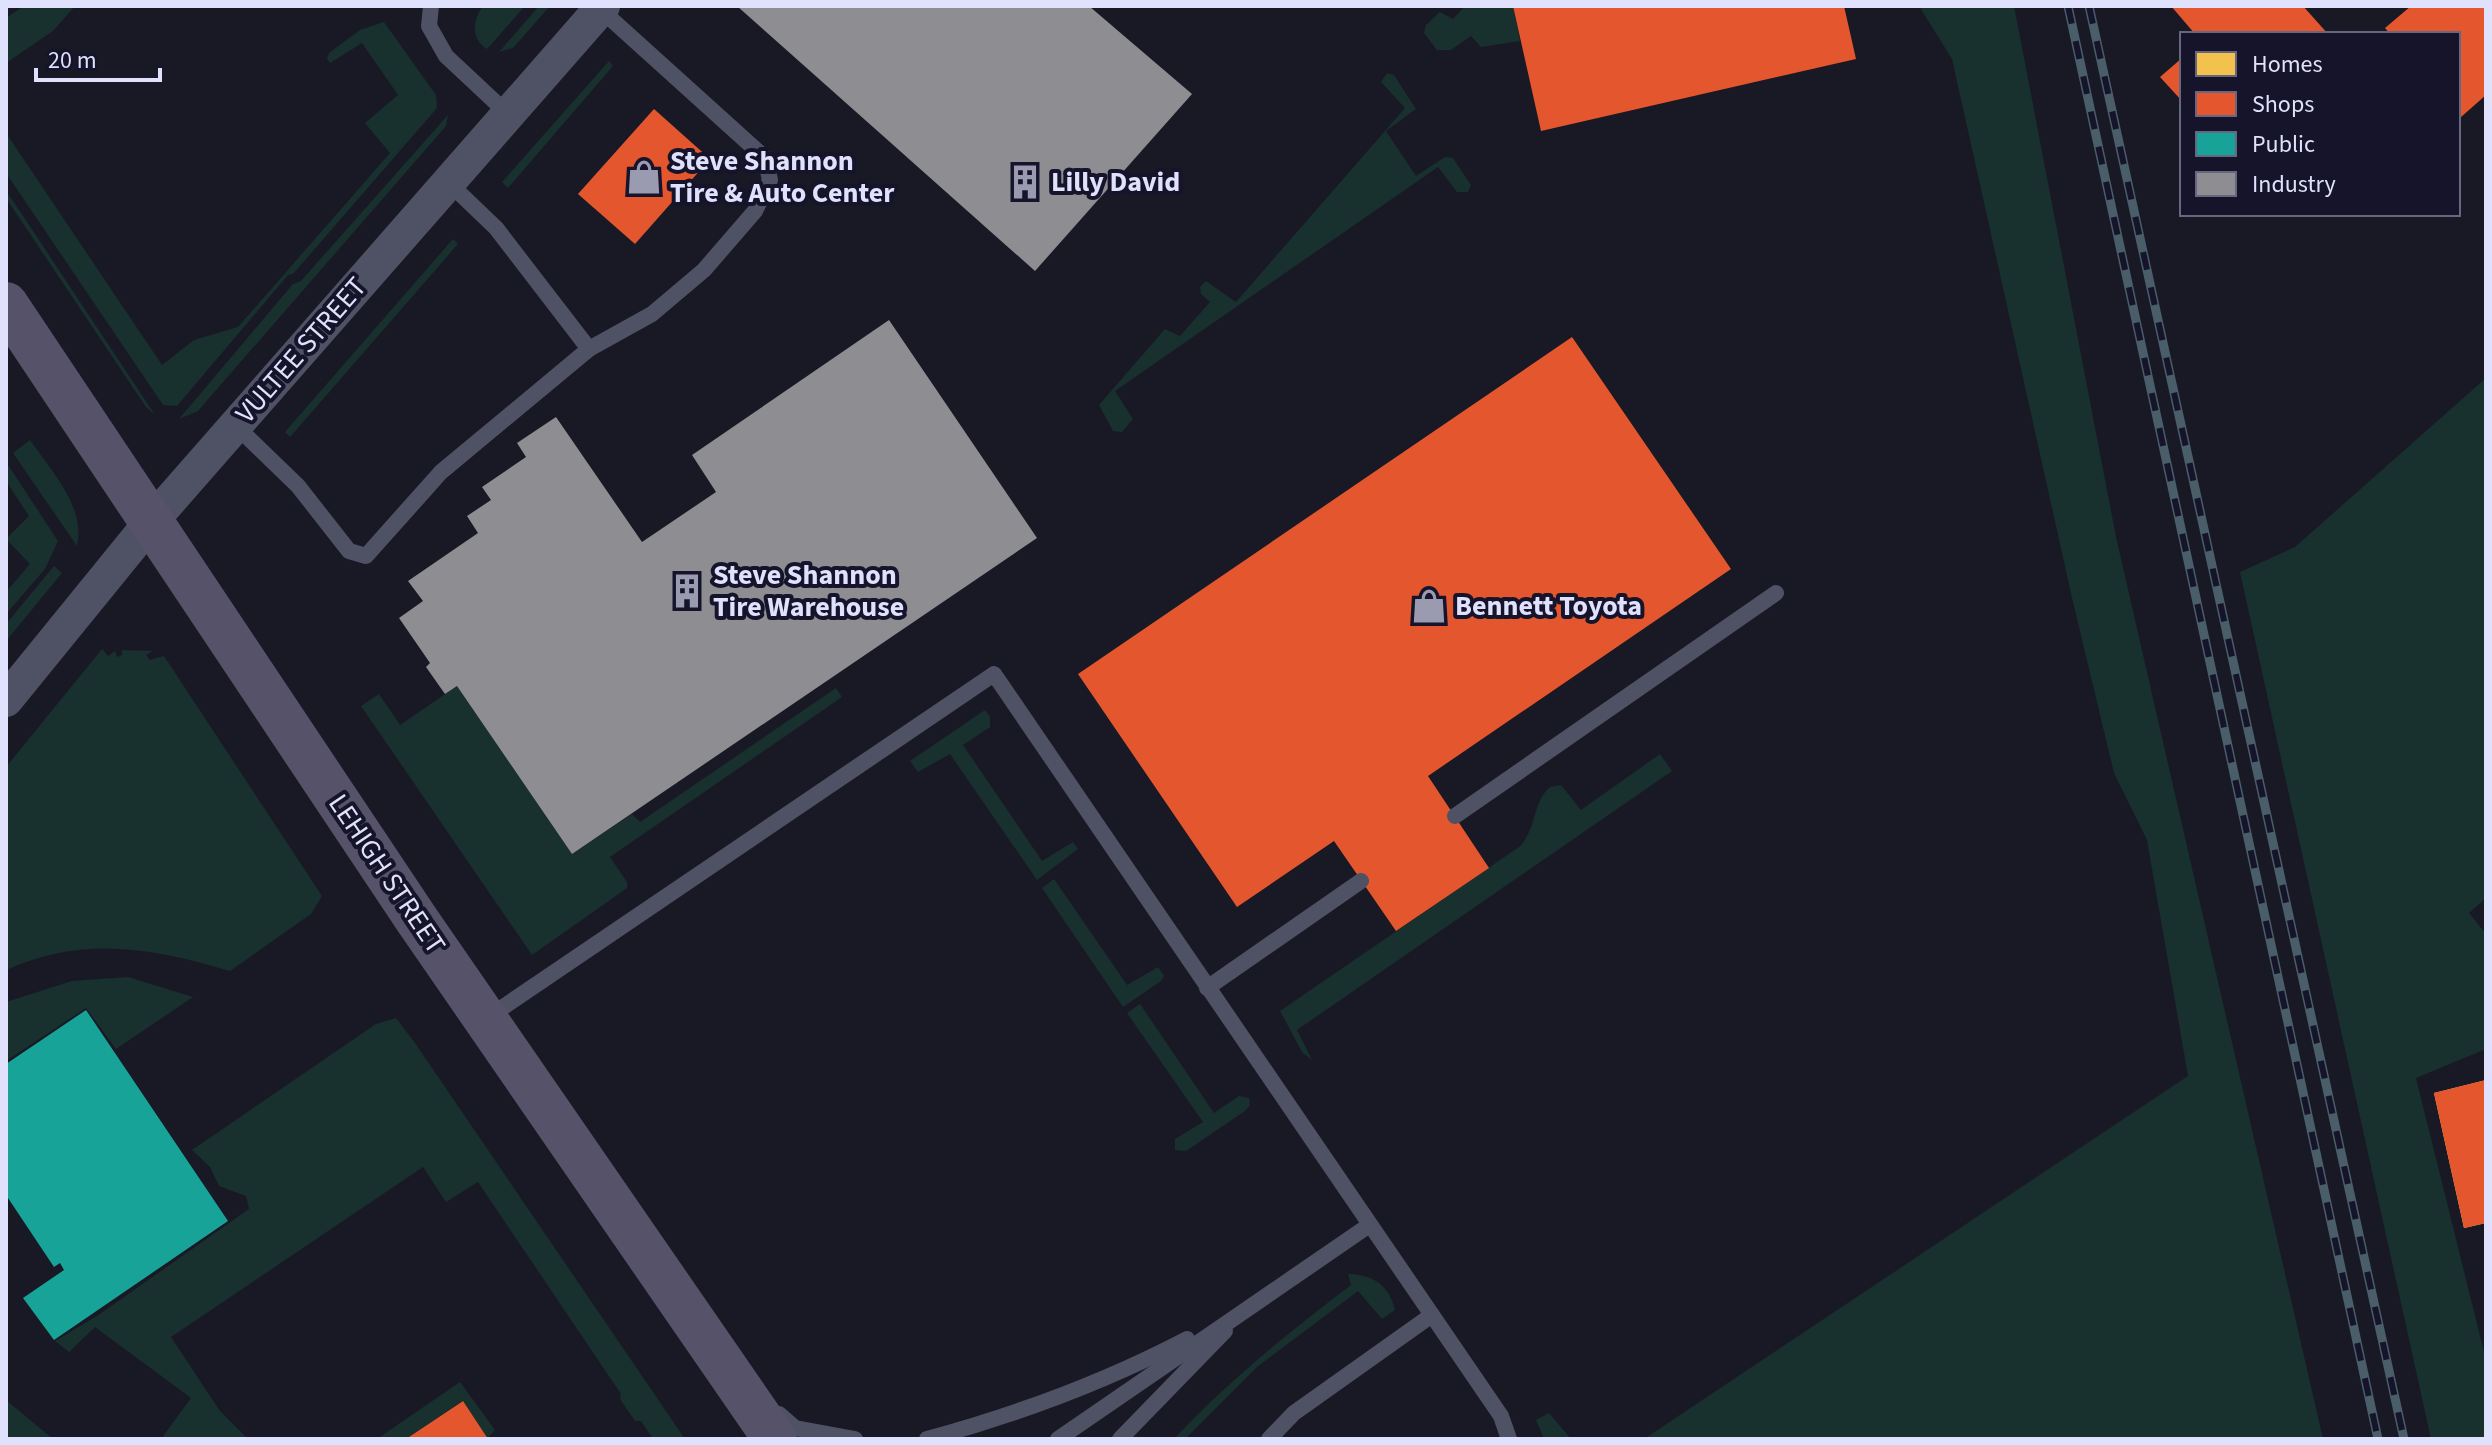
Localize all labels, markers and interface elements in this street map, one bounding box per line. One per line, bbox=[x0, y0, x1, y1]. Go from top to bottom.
scale bar bbox=[36, 32, 160, 82]
legend bbox=[2180, 32, 2460, 216]
text: 20 m bbox=[48, 43, 97, 78]
text: Homes bbox=[2252, 47, 2323, 82]
text: Shops bbox=[2252, 87, 2314, 122]
text: Public bbox=[2252, 127, 2315, 162]
place label: Steve Shannon Tire & Auto Center bbox=[670, 141, 895, 213]
shop icon: Steve Shannon Tire & Auto Center bbox=[625, 158, 663, 196]
place label: Lilly David bbox=[1051, 162, 1180, 202]
building icon: Lilly David bbox=[1006, 163, 1044, 201]
text: Industry bbox=[2252, 167, 2336, 202]
street label: VULTEE STREET bbox=[226, 268, 376, 432]
place label: Steve Shannon Tire Warehouse bbox=[713, 555, 904, 627]
building icon: Steve Shannon Tire Warehouse bbox=[668, 572, 706, 610]
place label: Bennett Toyota bbox=[1455, 586, 1642, 626]
shop icon: Bennett Toyota bbox=[1410, 587, 1448, 625]
street label: LEHIGH STREET bbox=[319, 786, 455, 962]

